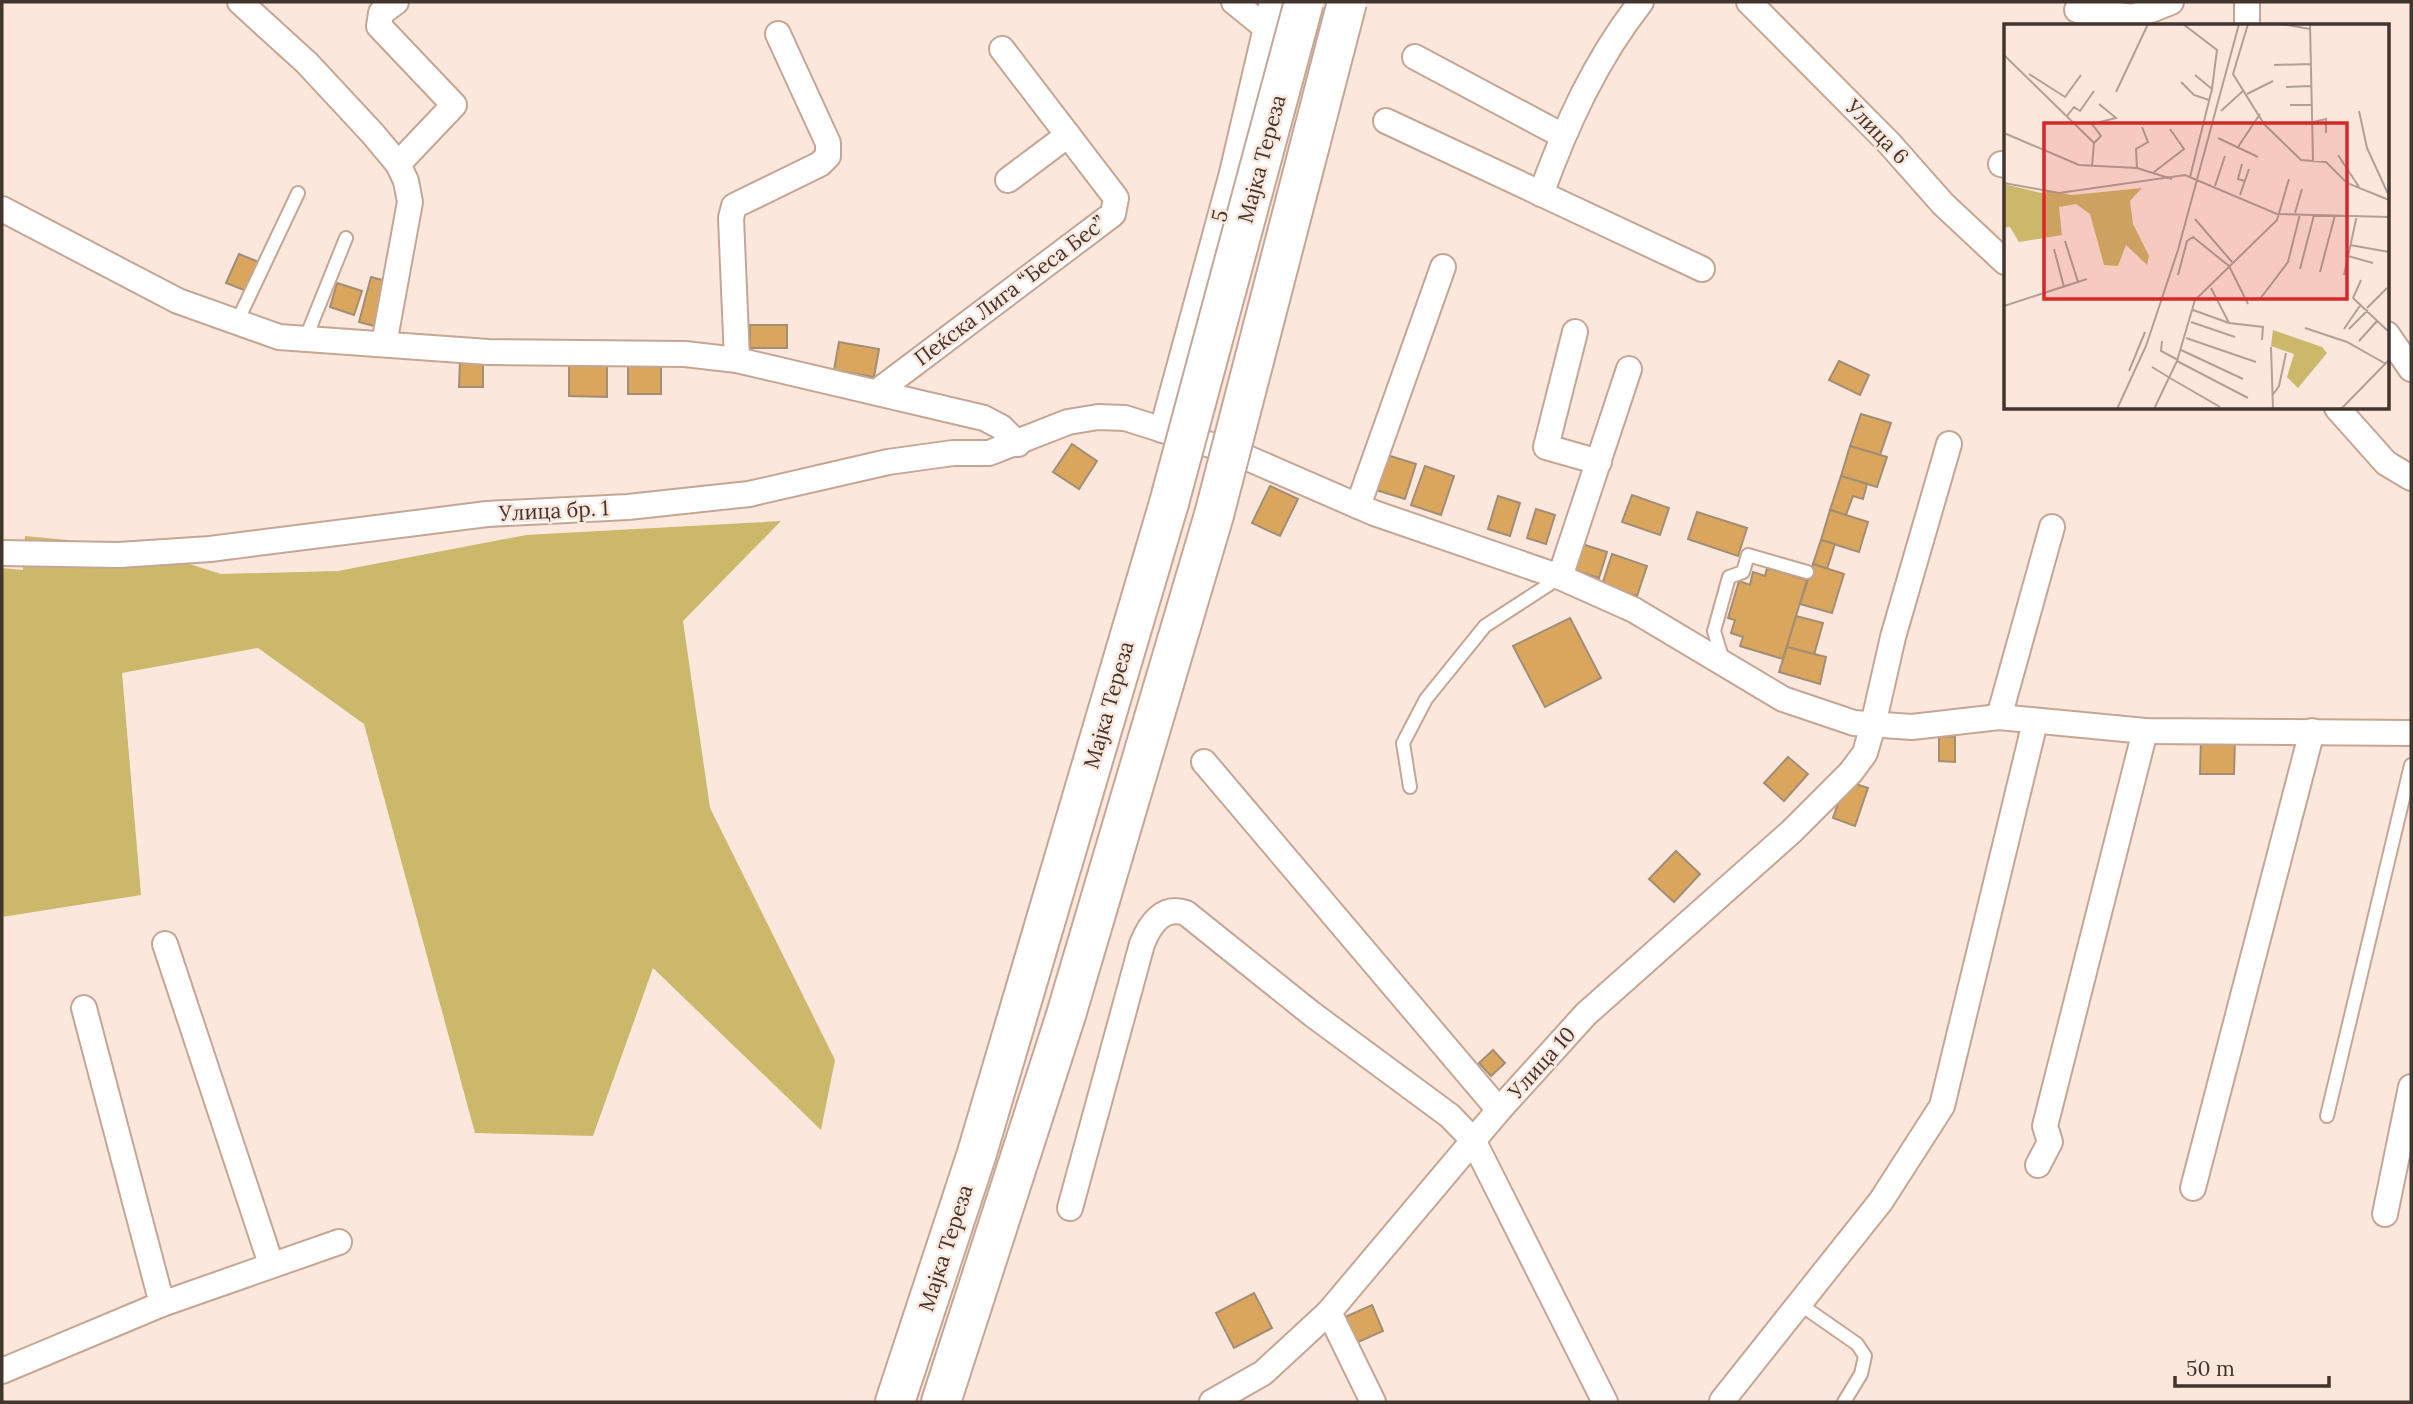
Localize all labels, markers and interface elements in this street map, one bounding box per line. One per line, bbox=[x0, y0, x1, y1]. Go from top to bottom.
inset map bbox=[2004, 24, 2388, 410]
street label: Мајка Тереза bbox=[1231, 92, 1292, 226]
street label: Улица 6 bbox=[1839, 93, 1915, 170]
street label: 5 bbox=[1205, 207, 1234, 225]
street label: Пеќска Лига “Беса Бес” bbox=[909, 210, 1111, 371]
street label: Улица бр. 1 bbox=[497, 494, 610, 527]
street label: Мајка Тереза bbox=[1077, 638, 1140, 772]
street label: Улица 10 bbox=[1501, 1021, 1581, 1105]
street label: Мајка Тереза bbox=[912, 1181, 979, 1315]
scale bar bbox=[2175, 1344, 2329, 1388]
text: 50 m bbox=[2186, 1355, 2235, 1382]

